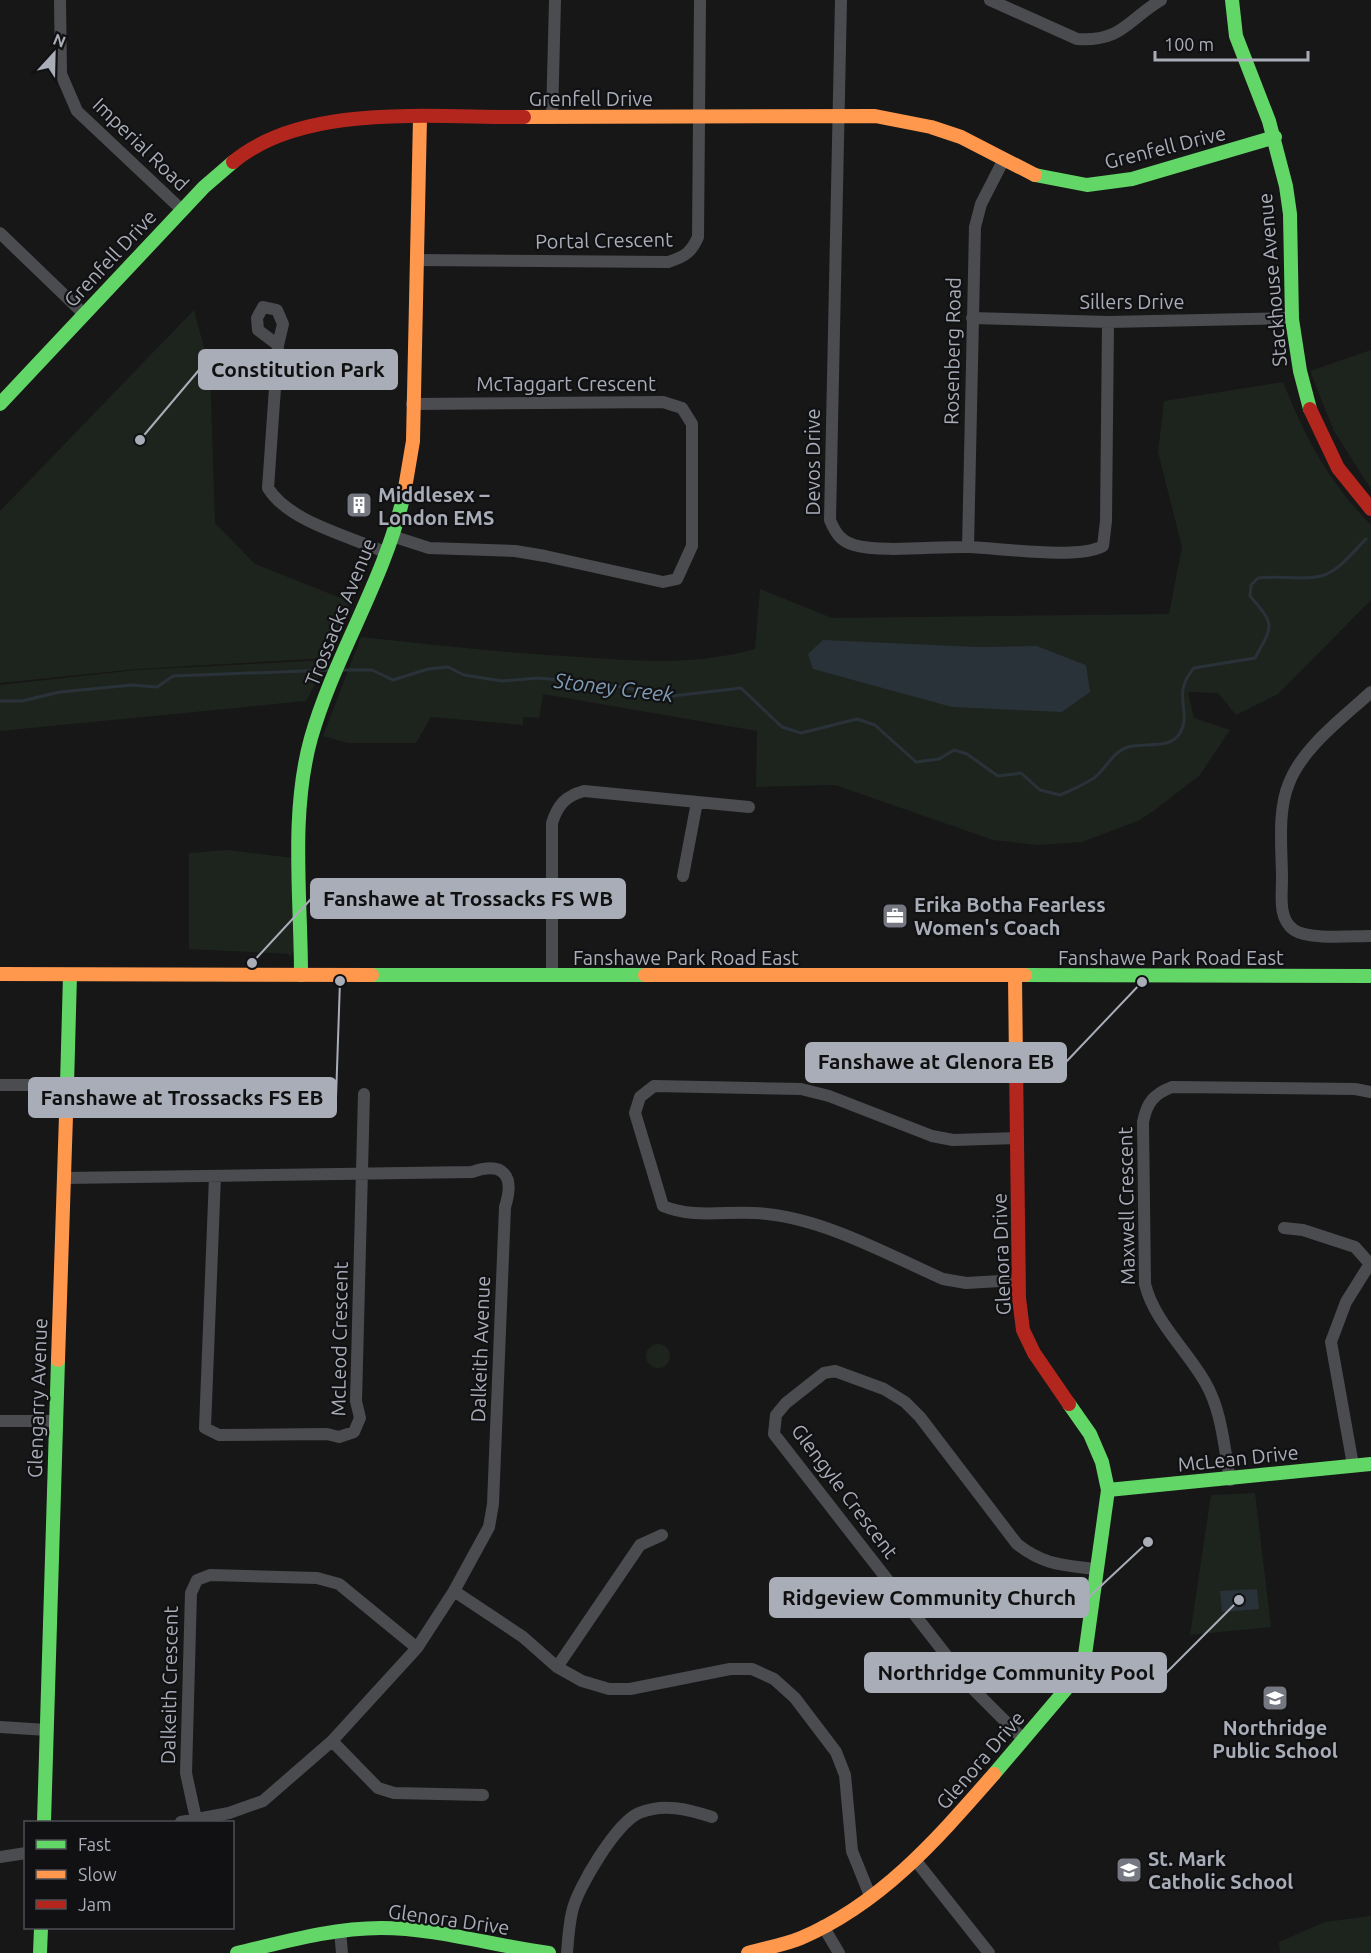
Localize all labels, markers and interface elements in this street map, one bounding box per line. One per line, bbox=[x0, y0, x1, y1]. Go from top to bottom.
north arrow bbox=[24, 24, 84, 84]
scale bar bbox=[1155, 24, 1308, 62]
text: N bbox=[51, 30, 69, 51]
text: 100 m bbox=[1164, 34, 1214, 54]
street label: Grenfell Drive bbox=[529, 87, 653, 110]
street label: Imperial Road bbox=[88, 93, 194, 195]
street label: Grenfell Drive bbox=[1102, 121, 1228, 173]
street label: Stackhouse Avenue bbox=[1253, 192, 1291, 368]
street label: Grenfell Drive bbox=[59, 205, 161, 311]
street label: Portal Crescent bbox=[535, 227, 673, 253]
street label: Rosenberg Road bbox=[939, 277, 965, 425]
street label: Sillers Drive bbox=[1080, 290, 1184, 313]
callout: Constitution Park bbox=[199, 350, 397, 389]
text: Constitution Park bbox=[211, 357, 385, 381]
street label: McTaggart Crescent bbox=[476, 372, 656, 395]
street label: Devos Drive bbox=[801, 408, 824, 516]
place label: Middlesex – London EMS bbox=[378, 483, 494, 529]
building icon: Middlesex – London EMS bbox=[344, 490, 374, 520]
street label: Trossacks Avenue bbox=[300, 535, 380, 689]
water label: Stoney Creek bbox=[552, 668, 675, 706]
callout: Fanshawe at Trossacks FS WB bbox=[311, 879, 625, 918]
text: Fanshawe at Trossacks FS WB bbox=[323, 886, 613, 910]
place label: Erika Botha Fearless Women's Coach bbox=[914, 893, 1106, 939]
office icon: Erika Botha Fearless Women's Coach bbox=[880, 901, 910, 931]
street label: Fanshawe Park Road East bbox=[573, 946, 799, 969]
street label: Fanshawe Park Road East bbox=[1058, 946, 1284, 969]
callout: Fanshawe at Glenora EB bbox=[806, 1043, 1066, 1082]
text: Fanshawe at Glenora EB bbox=[818, 1049, 1054, 1073]
callout: Fanshawe at Trossacks FS EB bbox=[29, 1078, 336, 1117]
text: Fanshawe at Trossacks FS EB bbox=[41, 1085, 323, 1109]
street label: Maxwell Crescent bbox=[1113, 1126, 1139, 1285]
street label: Glenora Drive bbox=[987, 1192, 1015, 1316]
street label: McLeod Crescent bbox=[326, 1261, 352, 1417]
street label: Dalkeith Avenue bbox=[466, 1275, 494, 1423]
street label: Glengarry Avenue bbox=[23, 1318, 51, 1478]
street label: Glengyle Crescent bbox=[787, 1419, 903, 1563]
street label: McLean Drive bbox=[1176, 1440, 1300, 1476]
callout: Ridgeview Community Church bbox=[770, 1578, 1088, 1617]
text: Ridgeview Community Church bbox=[782, 1585, 1076, 1609]
street label: Dalkeith Crescent bbox=[156, 1606, 182, 1764]
callout: Northridge Community Pool bbox=[865, 1653, 1166, 1692]
text: Northridge Community Pool bbox=[877, 1660, 1155, 1684]
school or university icon: Northridge Public School bbox=[1260, 1683, 1290, 1713]
street label: Glenora Drive bbox=[931, 1706, 1029, 1814]
place label: Northridge Public School bbox=[1212, 1716, 1338, 1762]
legend bbox=[24, 1821, 234, 1929]
text: Fast bbox=[78, 1834, 111, 1854]
place label: St. Mark Catholic School bbox=[1148, 1847, 1293, 1893]
school or university icon: St. Mark Catholic School bbox=[1114, 1855, 1144, 1885]
text: Slow bbox=[78, 1864, 117, 1884]
text: Jam bbox=[78, 1894, 112, 1914]
street label: Glenora Drive bbox=[387, 1899, 511, 1939]

